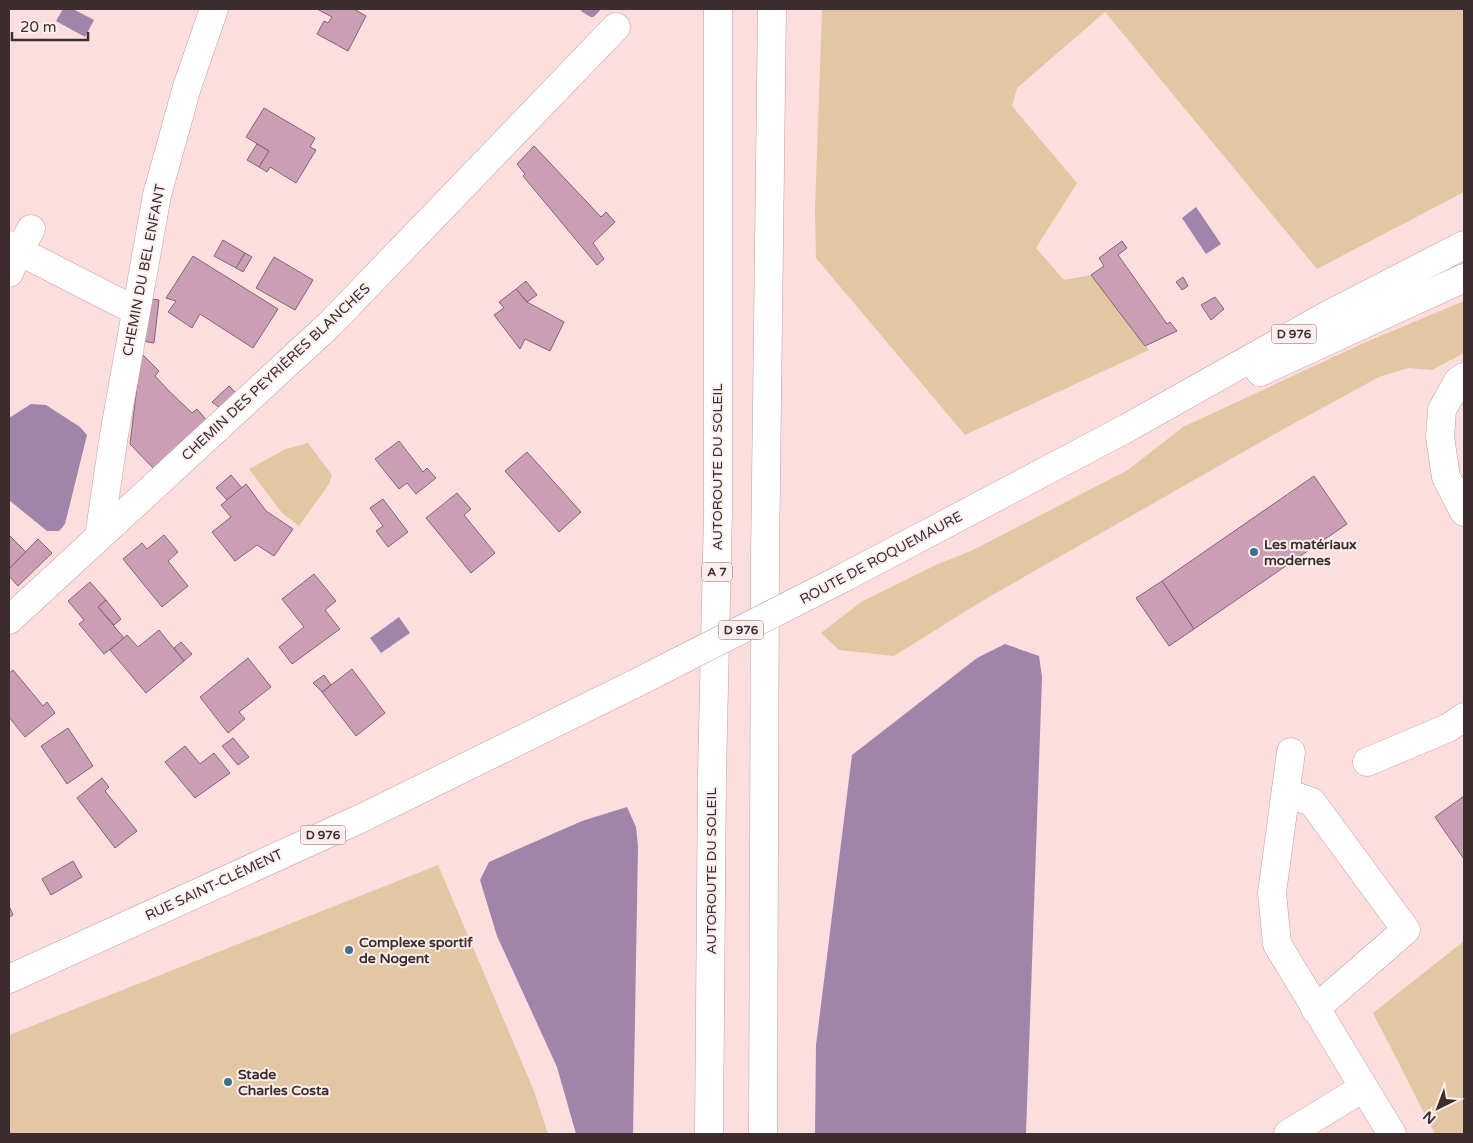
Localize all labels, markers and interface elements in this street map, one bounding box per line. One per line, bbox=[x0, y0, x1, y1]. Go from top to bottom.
scale bar bbox=[12, 10, 89, 42]
text: 20 m bbox=[20, 18, 57, 36]
street label: CHEMIN DU BEL ENFANT bbox=[119, 182, 169, 357]
street label: CHEMIN DES PEYRIÈRES BLANCHES bbox=[178, 280, 374, 464]
road number: D 976 bbox=[1272, 324, 1316, 344]
street label: AUTOROUTE DU SOLEIL bbox=[709, 383, 726, 551]
street label: ROUTE DE ROQUEMAURE bbox=[797, 508, 965, 608]
place label: Les matériaux modernes bbox=[1264, 536, 1357, 569]
marker: Les matériaux modernes bbox=[1248, 546, 1260, 558]
road number: A 7 bbox=[702, 562, 732, 582]
road number: D 976 bbox=[718, 620, 764, 640]
street label: AUTOROUTE DU SOLEIL bbox=[703, 787, 720, 955]
road number: D 976 bbox=[300, 826, 346, 844]
street label: RUE SAINT-CLÉMENT bbox=[143, 845, 286, 924]
place label: Complexe sportif de Nogent bbox=[359, 934, 473, 967]
marker: Complexe sportif de Nogent bbox=[343, 944, 355, 956]
place label: Stade Charles Costa bbox=[238, 1066, 329, 1099]
marker: Stade Charles Costa bbox=[222, 1076, 234, 1088]
north arrow bbox=[1413, 1083, 1463, 1133]
text: N bbox=[1420, 1107, 1440, 1127]

